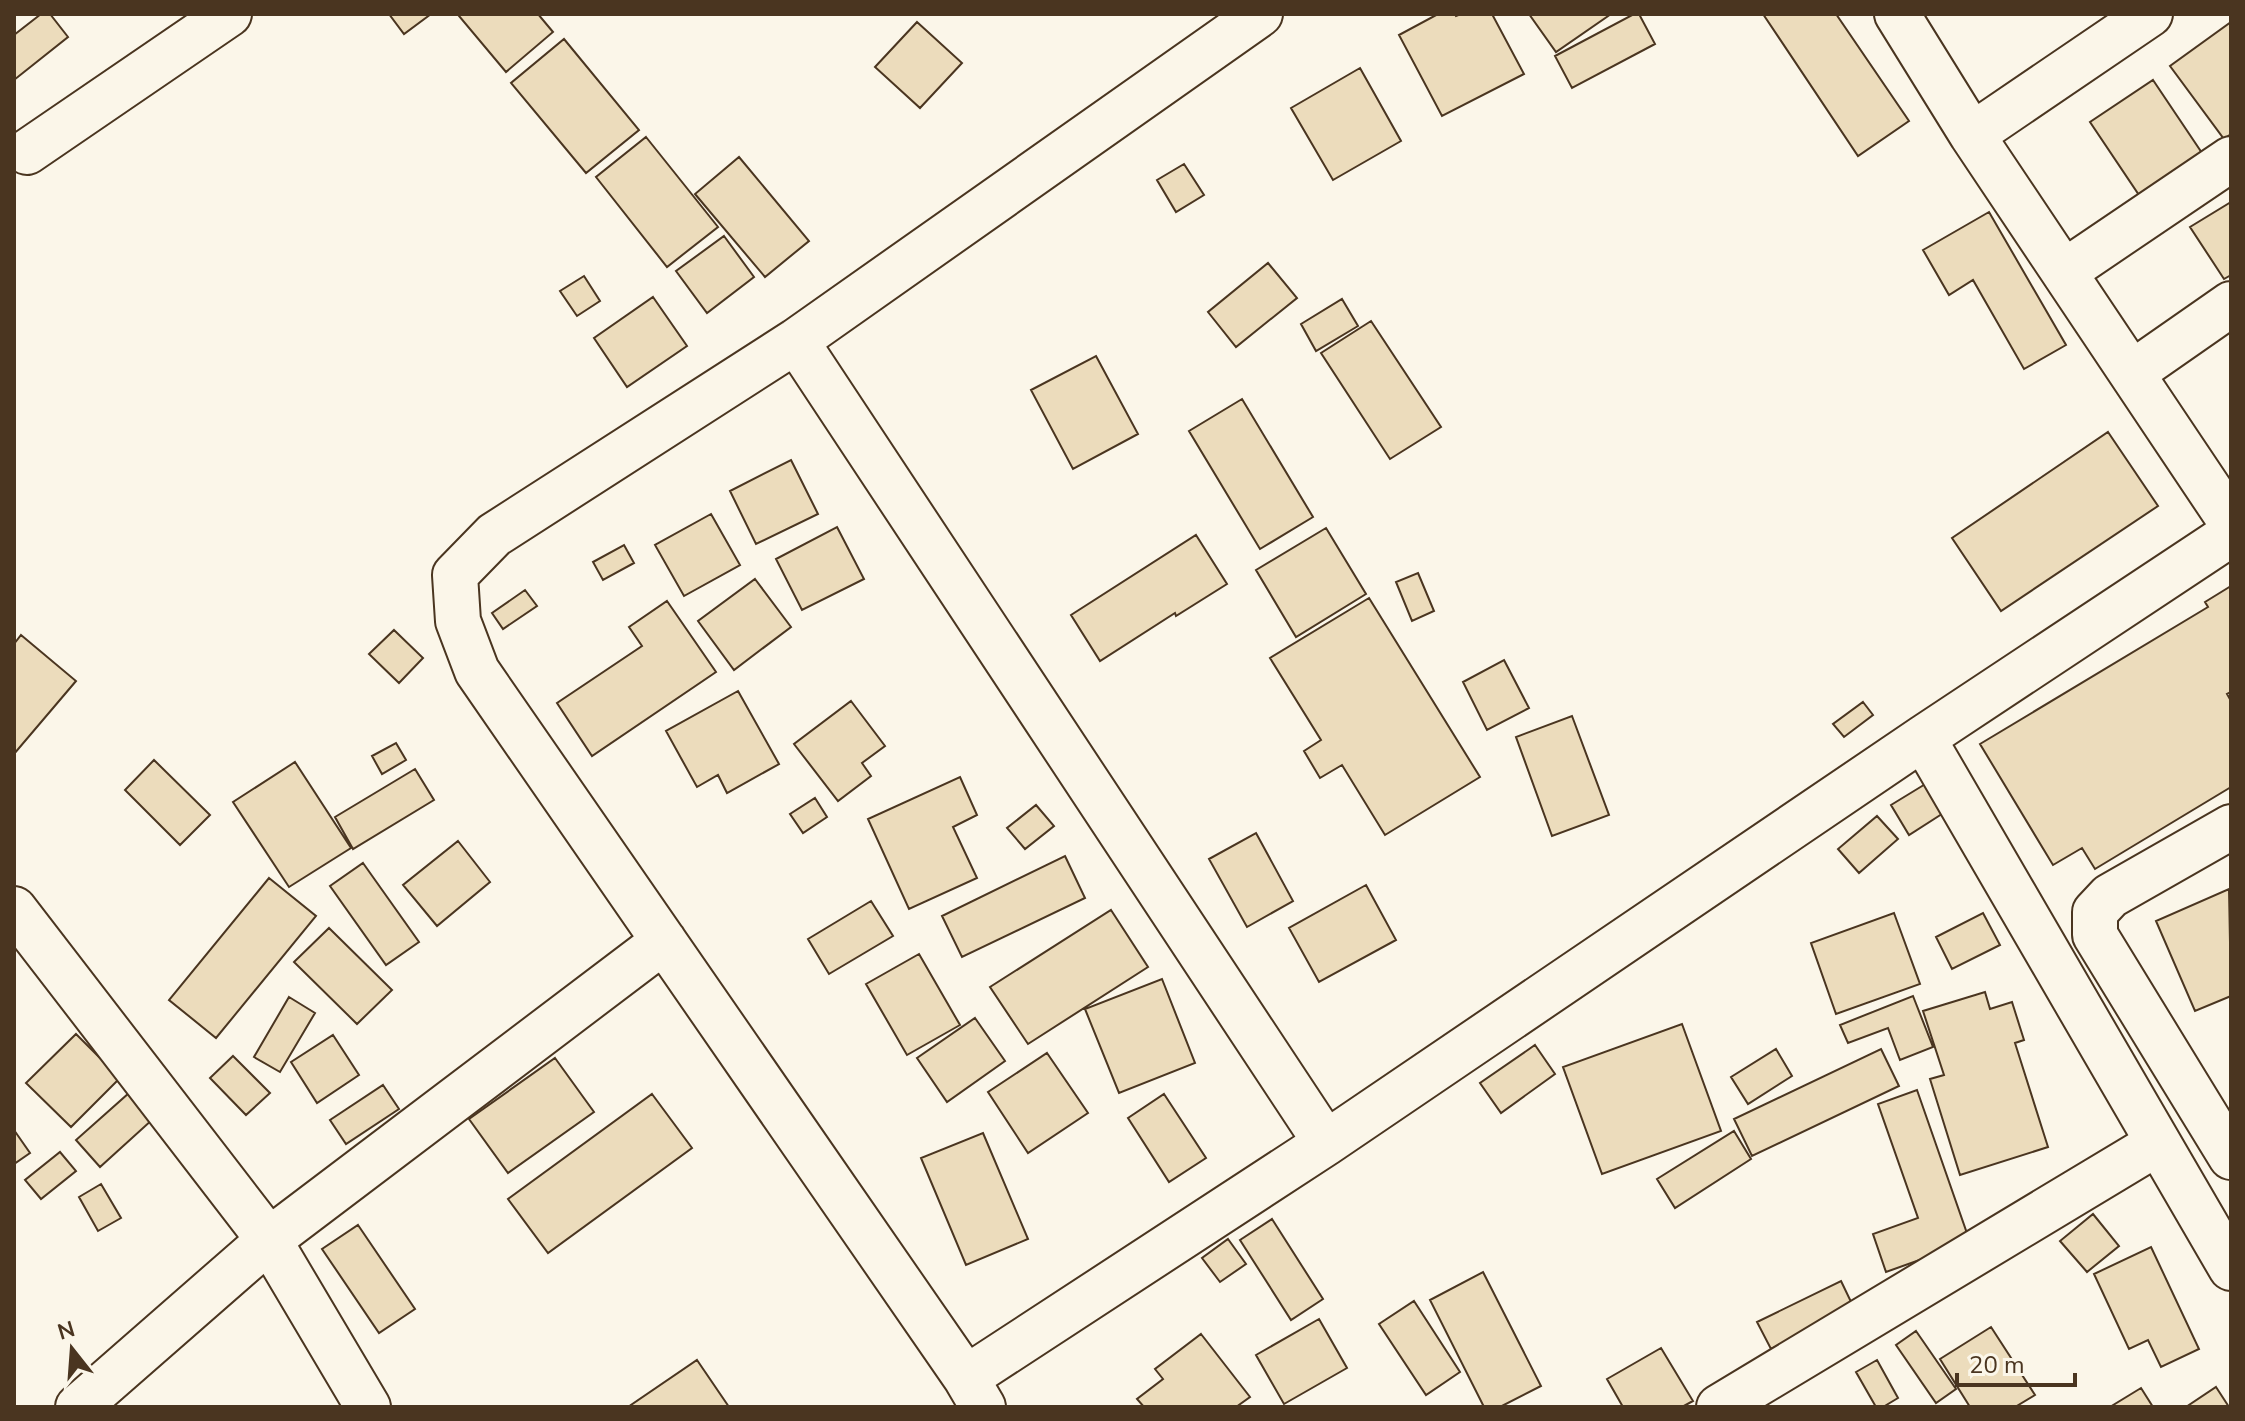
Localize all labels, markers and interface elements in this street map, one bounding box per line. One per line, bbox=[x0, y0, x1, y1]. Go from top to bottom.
north arrow bbox=[32, 1309, 112, 1389]
text: N bbox=[54, 1314, 79, 1348]
scale bar bbox=[1957, 1337, 2075, 1387]
text: 20 m bbox=[1969, 1349, 2025, 1381]

